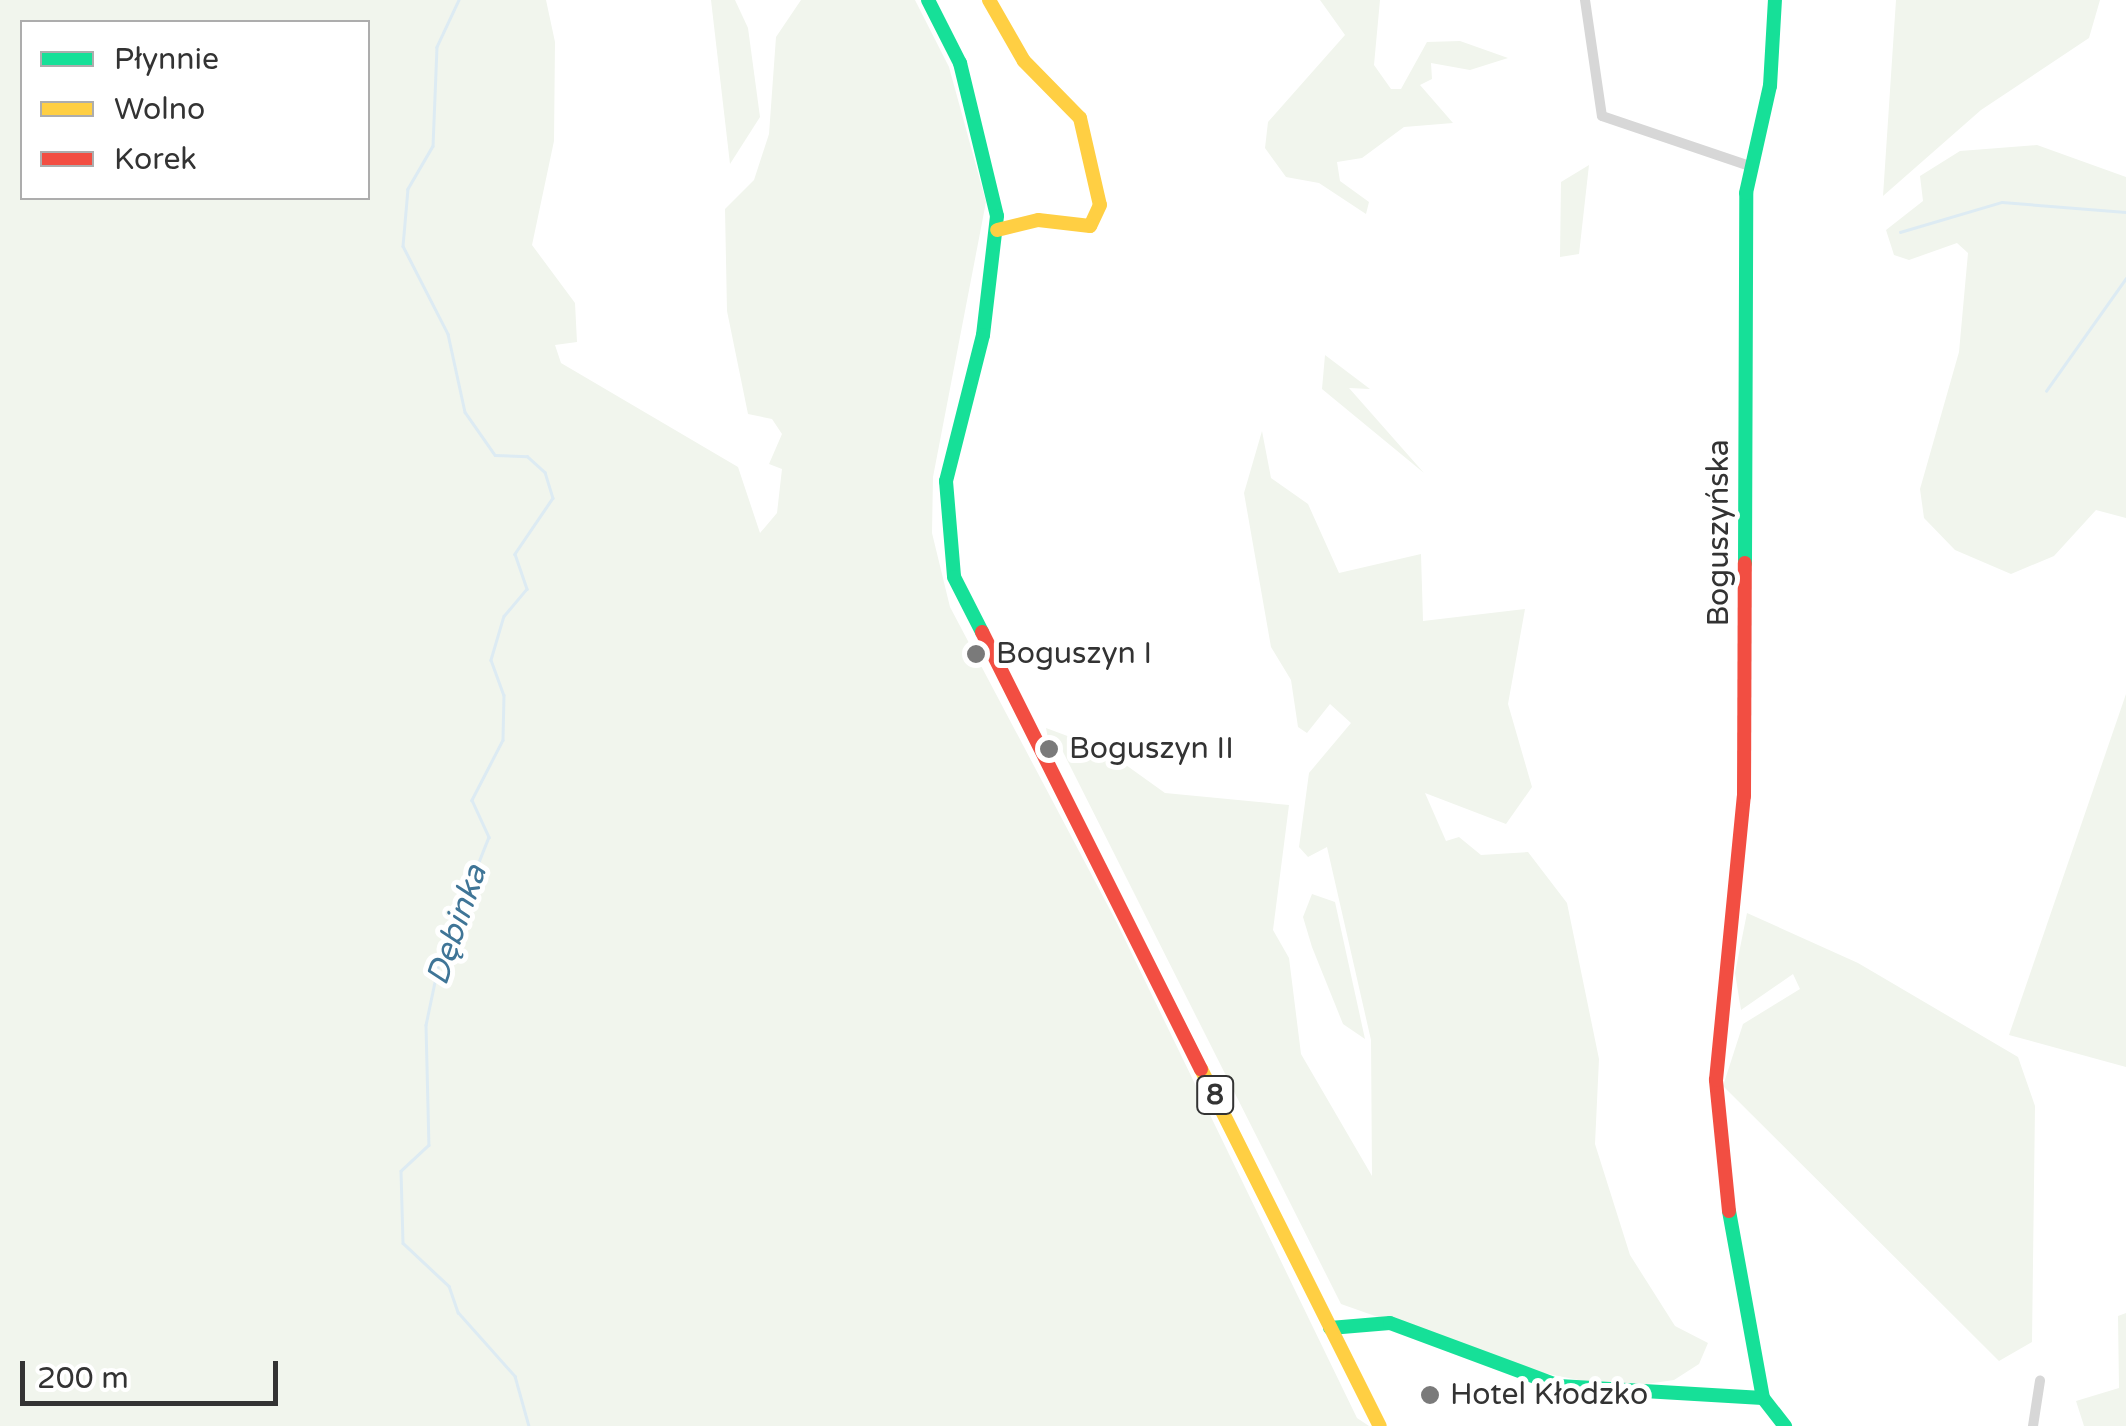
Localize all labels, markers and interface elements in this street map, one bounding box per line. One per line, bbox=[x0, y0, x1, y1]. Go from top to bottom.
legend bbox=[20, 20, 370, 200]
text: Płynnie bbox=[114, 41, 219, 78]
text: Wolno bbox=[114, 91, 205, 128]
text: Korek bbox=[114, 141, 197, 178]
street label: Boguszyńska bbox=[1701, 439, 1737, 627]
place label: Boguszyn I bbox=[996, 636, 1152, 672]
marker: Boguszyn I bbox=[965, 643, 987, 665]
place label: Boguszyn II bbox=[1069, 731, 1234, 767]
marker: Boguszyn II bbox=[1038, 738, 1060, 760]
water label: Dębinka bbox=[419, 860, 495, 990]
road number: 8 bbox=[1195, 1072, 1235, 1118]
scale bar bbox=[25, 1341, 282, 1403]
text: 200 m bbox=[37, 1360, 129, 1397]
place label: Hotel Kłodzko bbox=[1450, 1377, 1648, 1413]
marker: Hotel Kłodzko bbox=[1419, 1384, 1441, 1406]

